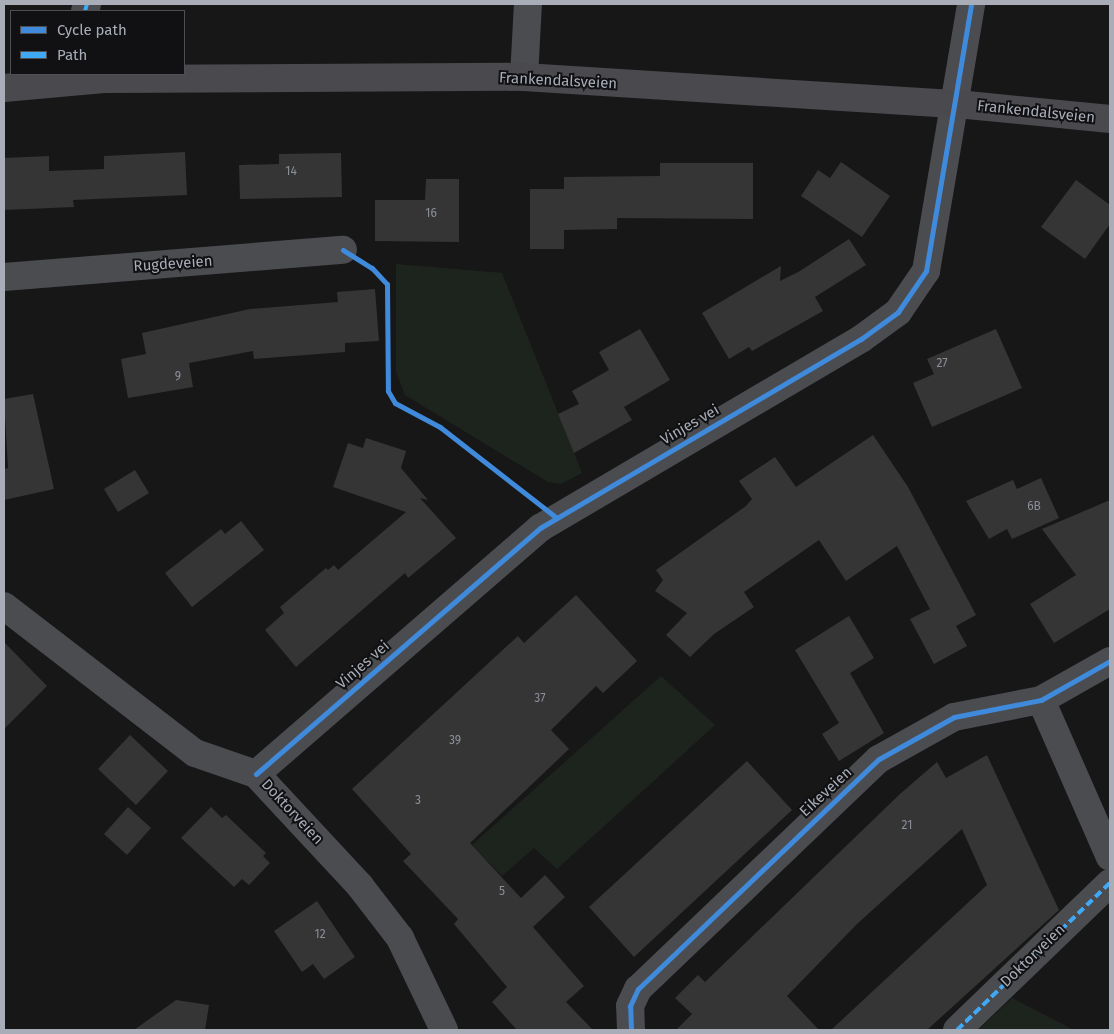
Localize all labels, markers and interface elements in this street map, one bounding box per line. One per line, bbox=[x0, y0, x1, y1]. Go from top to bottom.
legend bbox=[10, 10, 185, 75]
text: Cycle path bbox=[57, 21, 127, 39]
text: Path bbox=[57, 46, 87, 64]
street label: Frankendalsveien bbox=[498, 69, 618, 93]
street label: Frankendalsveien bbox=[976, 97, 1096, 127]
house number: 14 bbox=[285, 165, 297, 179]
house number: 16 bbox=[425, 207, 437, 221]
street label: Rugdeveien bbox=[133, 252, 213, 276]
house number: 27 bbox=[936, 357, 948, 371]
house number: 9 bbox=[175, 370, 181, 384]
street label: Vinjes vei bbox=[658, 401, 722, 449]
house number: 6B bbox=[1027, 500, 1041, 514]
street label: Vinjes vei bbox=[333, 637, 393, 693]
house number: 37 bbox=[534, 692, 546, 706]
house number: 39 bbox=[449, 734, 461, 748]
street label: Eikeveien bbox=[796, 763, 856, 821]
street label: Doktorveien bbox=[257, 776, 327, 848]
house number: 3 bbox=[415, 794, 421, 808]
house number: 21 bbox=[902, 819, 912, 833]
house number: 5 bbox=[499, 885, 505, 899]
street label: Doktorveien bbox=[997, 921, 1069, 991]
house number: 12 bbox=[314, 928, 326, 942]

